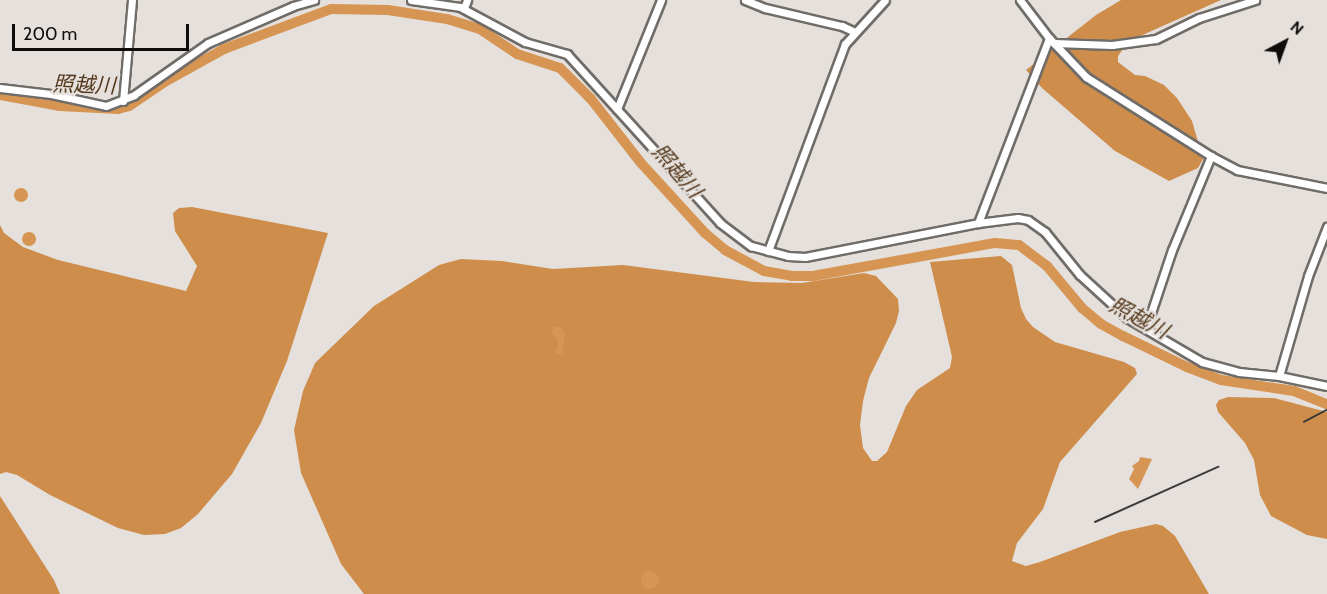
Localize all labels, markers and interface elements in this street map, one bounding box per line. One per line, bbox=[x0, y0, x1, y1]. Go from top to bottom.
scale bar bbox=[15, 12, 192, 50]
north arrow bbox=[1255, 12, 1315, 72]
text: N bbox=[1287, 17, 1308, 39]
text: 200 m bbox=[23, 23, 77, 45]
water label: 照越川 bbox=[52, 71, 116, 99]
water label: 照越川 bbox=[647, 139, 707, 203]
water label: 照越川 bbox=[1105, 292, 1173, 344]

